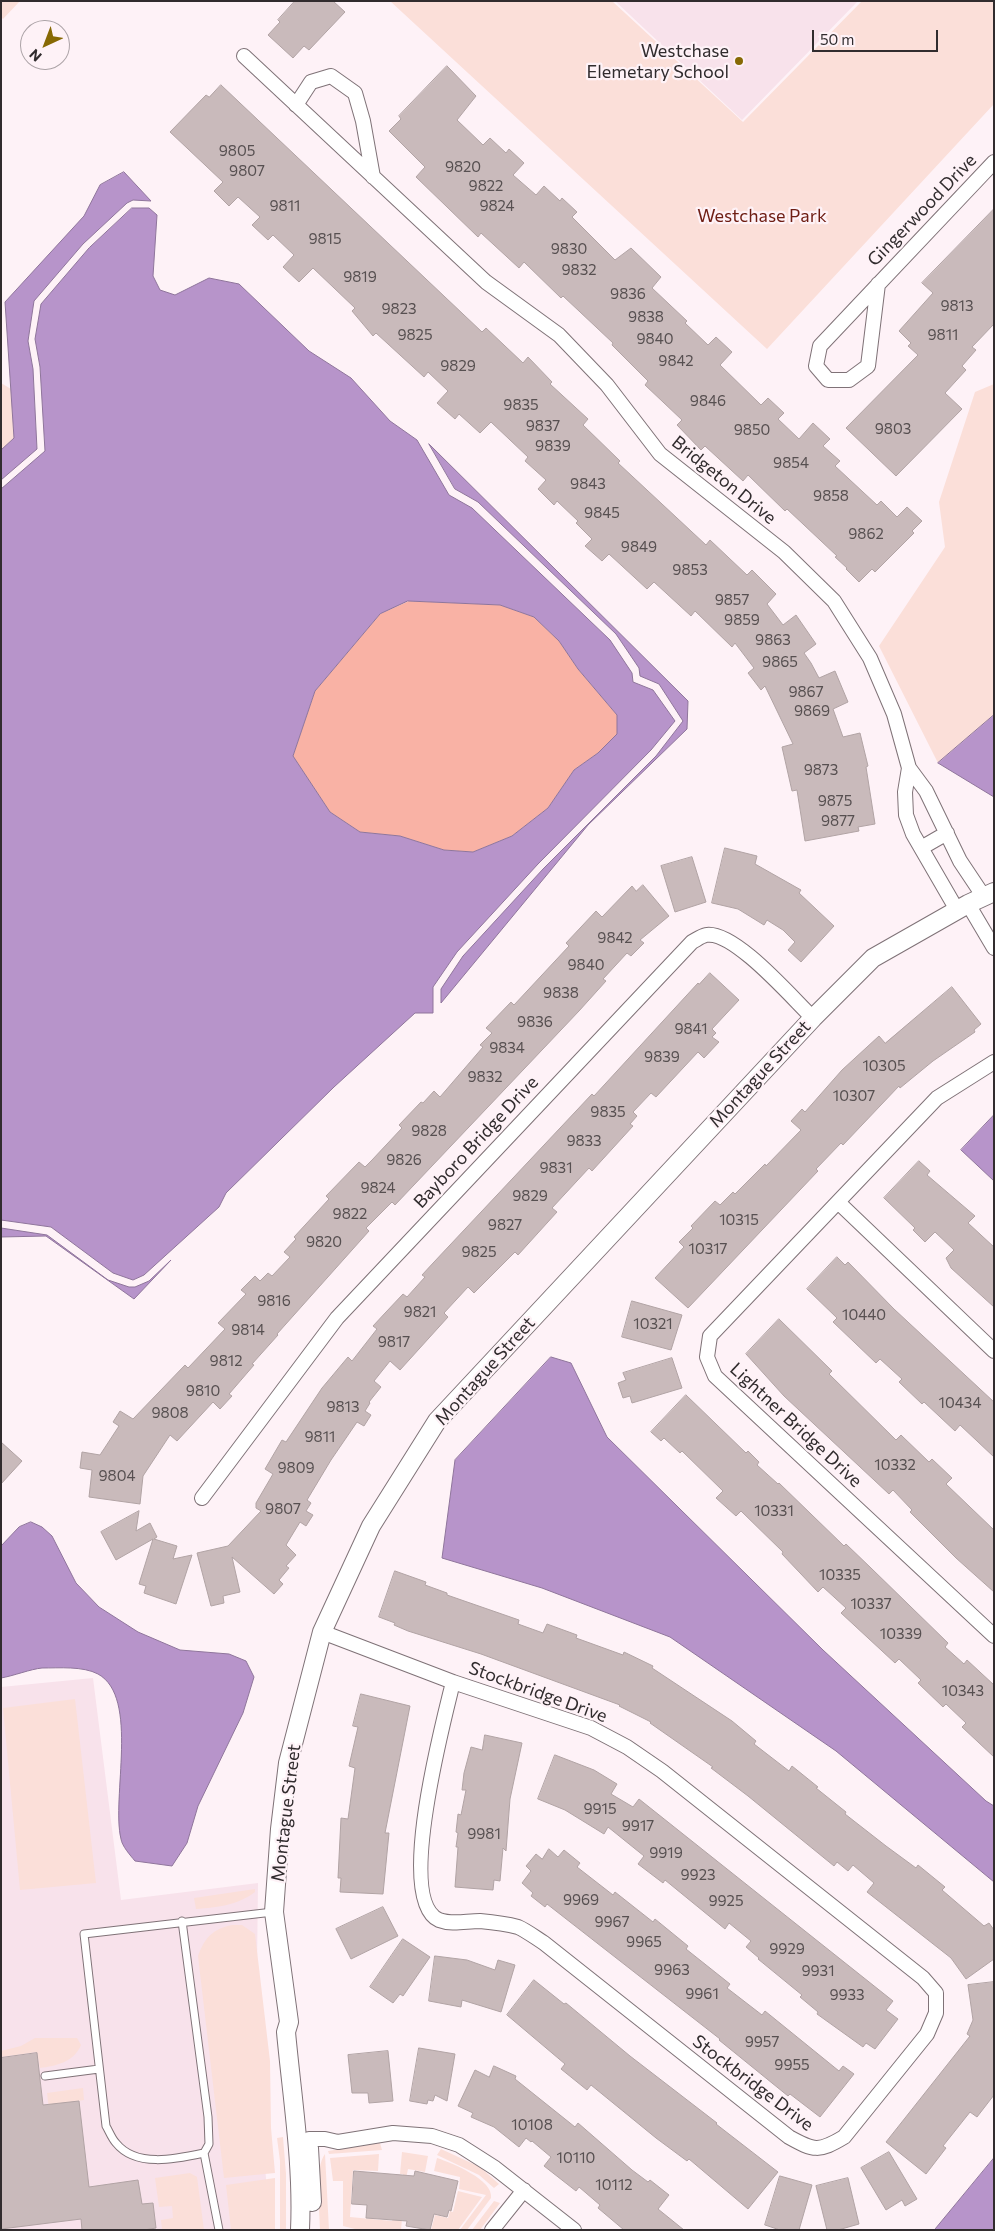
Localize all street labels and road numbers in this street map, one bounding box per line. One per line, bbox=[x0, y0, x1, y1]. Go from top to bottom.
street label: Gingerwood Drive bbox=[863, 150, 981, 270]
street label: Bridgeton Drive bbox=[667, 431, 781, 529]
street label: Montague Street bbox=[705, 1016, 815, 1132]
street label: Bayboro Bridge Drive bbox=[409, 1072, 543, 1212]
street label: Montague Street bbox=[431, 1312, 539, 1430]
street label: Lightner Bridge Drive bbox=[725, 1358, 867, 1492]
street label: Stockbridge Drive bbox=[466, 1657, 610, 1727]
street label: Montague Street bbox=[267, 1743, 305, 1883]
street label: Stockbridge Drive bbox=[688, 2030, 818, 2136]

